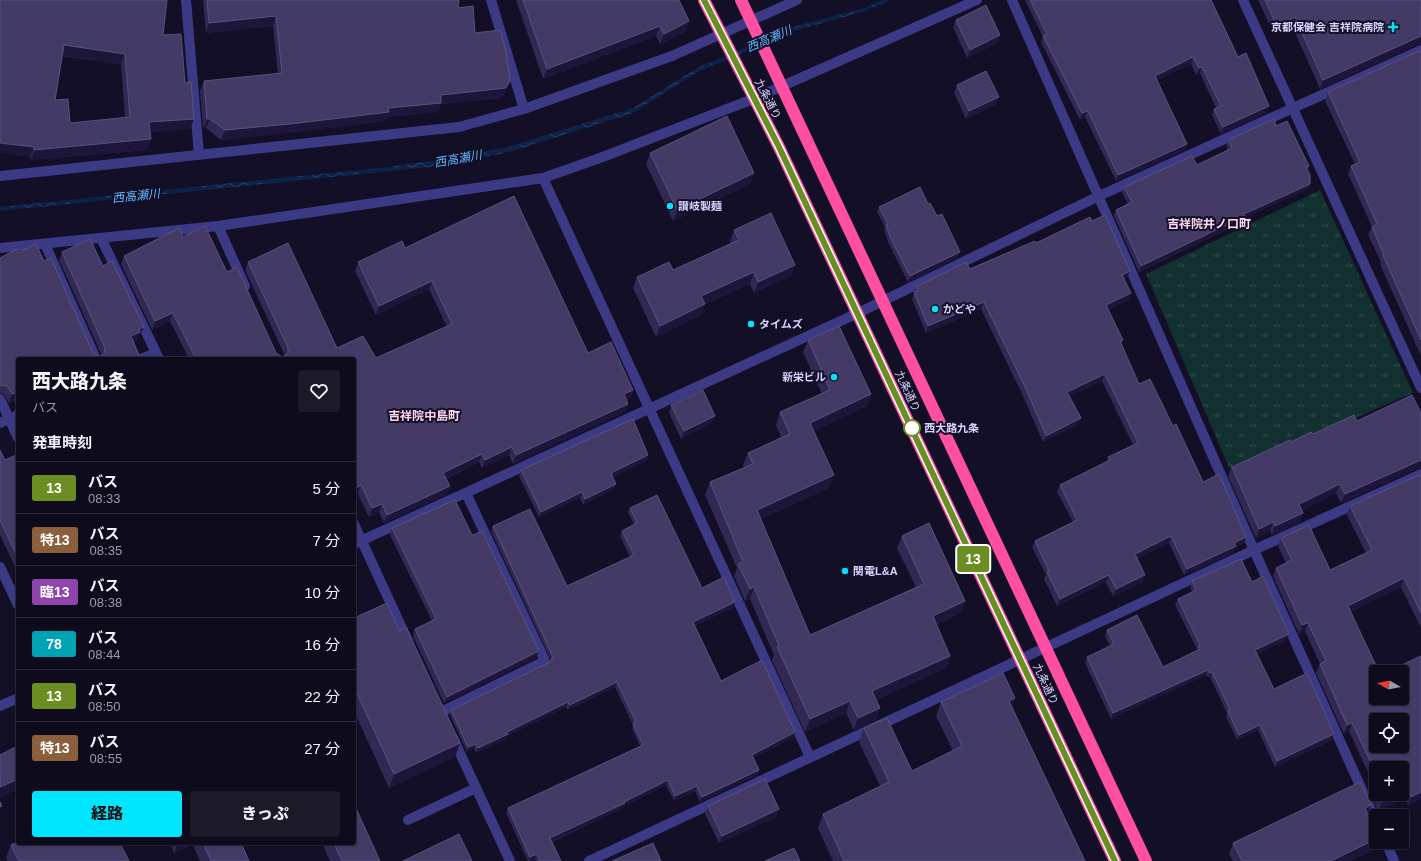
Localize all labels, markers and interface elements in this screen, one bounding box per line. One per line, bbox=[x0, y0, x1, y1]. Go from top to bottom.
place label: 京都保健会 吉祥院病院 bbox=[1271, 21, 1384, 33]
marker: 京都保健会 吉祥院病院 bbox=[1387, 21, 1399, 33]
water label: 西高瀬川 bbox=[744, 22, 796, 55]
street label: 九条通り bbox=[753, 77, 783, 121]
water label: 西高瀬川 bbox=[433, 148, 485, 170]
water label: 西高瀬川 bbox=[111, 186, 163, 205]
place label: 讃岐製麺 bbox=[678, 200, 722, 212]
marker: 讃岐製麺 bbox=[665, 201, 675, 211]
district label: 吉祥院井ノ口町 bbox=[1167, 217, 1251, 231]
place label: かどや bbox=[943, 303, 976, 315]
marker: かどや bbox=[930, 304, 940, 314]
place label: タイムズ bbox=[759, 318, 803, 330]
marker: タイムズ bbox=[746, 319, 756, 329]
street label: 九条通り bbox=[893, 369, 923, 413]
button: heart bbox=[298, 370, 340, 412]
text: 西大路九条 bbox=[32, 371, 127, 392]
place label: 新栄ビル bbox=[782, 371, 826, 383]
marker: 新栄ビル bbox=[829, 372, 839, 382]
text: バス bbox=[32, 400, 58, 415]
district label: 吉祥院中島町 bbox=[388, 409, 460, 423]
marker: 西大路九条 bbox=[903, 419, 921, 437]
place label: 西大路九条 bbox=[924, 422, 979, 434]
text: 発車時刻 bbox=[32, 434, 92, 451]
text: バス bbox=[88, 473, 118, 490]
text: 13 bbox=[46, 480, 62, 496]
text: 5 分 bbox=[312, 480, 340, 497]
text: 08:33 bbox=[88, 491, 121, 506]
text: バス bbox=[90, 525, 120, 542]
text: 特13 bbox=[40, 532, 70, 548]
text: 7 分 bbox=[312, 532, 340, 549]
text: 08:35 bbox=[90, 543, 122, 558]
line badge: 13 bbox=[955, 546, 991, 572]
text: 13 bbox=[965, 551, 981, 567]
place label: 関電L&A bbox=[853, 565, 898, 577]
marker: 関電L&A bbox=[840, 566, 850, 576]
text: バス bbox=[90, 577, 120, 594]
text: 臨13 bbox=[40, 584, 70, 600]
text: 10 分 bbox=[304, 584, 340, 601]
text: 08:38 bbox=[90, 595, 122, 610]
text: バス bbox=[88, 629, 118, 646]
text: 78 bbox=[46, 636, 62, 652]
text: 16 分 bbox=[304, 636, 340, 653]
text: 08:44 bbox=[88, 647, 121, 662]
street label: 九条通り bbox=[1031, 662, 1061, 706]
north arrow bbox=[1369, 665, 1409, 705]
map controls bbox=[1369, 665, 1409, 849]
text: バス bbox=[88, 681, 118, 698]
text: 13 bbox=[46, 688, 62, 704]
text: 22 分 bbox=[304, 688, 340, 705]
text: 08:50 bbox=[88, 699, 121, 714]
button: locate bbox=[1369, 713, 1409, 753]
text: バス bbox=[90, 733, 120, 750]
text: 特13 bbox=[40, 740, 70, 756]
text: 27 分 bbox=[304, 740, 340, 757]
text: 08:55 bbox=[90, 751, 122, 766]
button: + bbox=[1369, 761, 1409, 801]
button: 経路 bbox=[32, 791, 182, 837]
button: きっぷ bbox=[190, 791, 340, 837]
button: − bbox=[1369, 809, 1409, 849]

